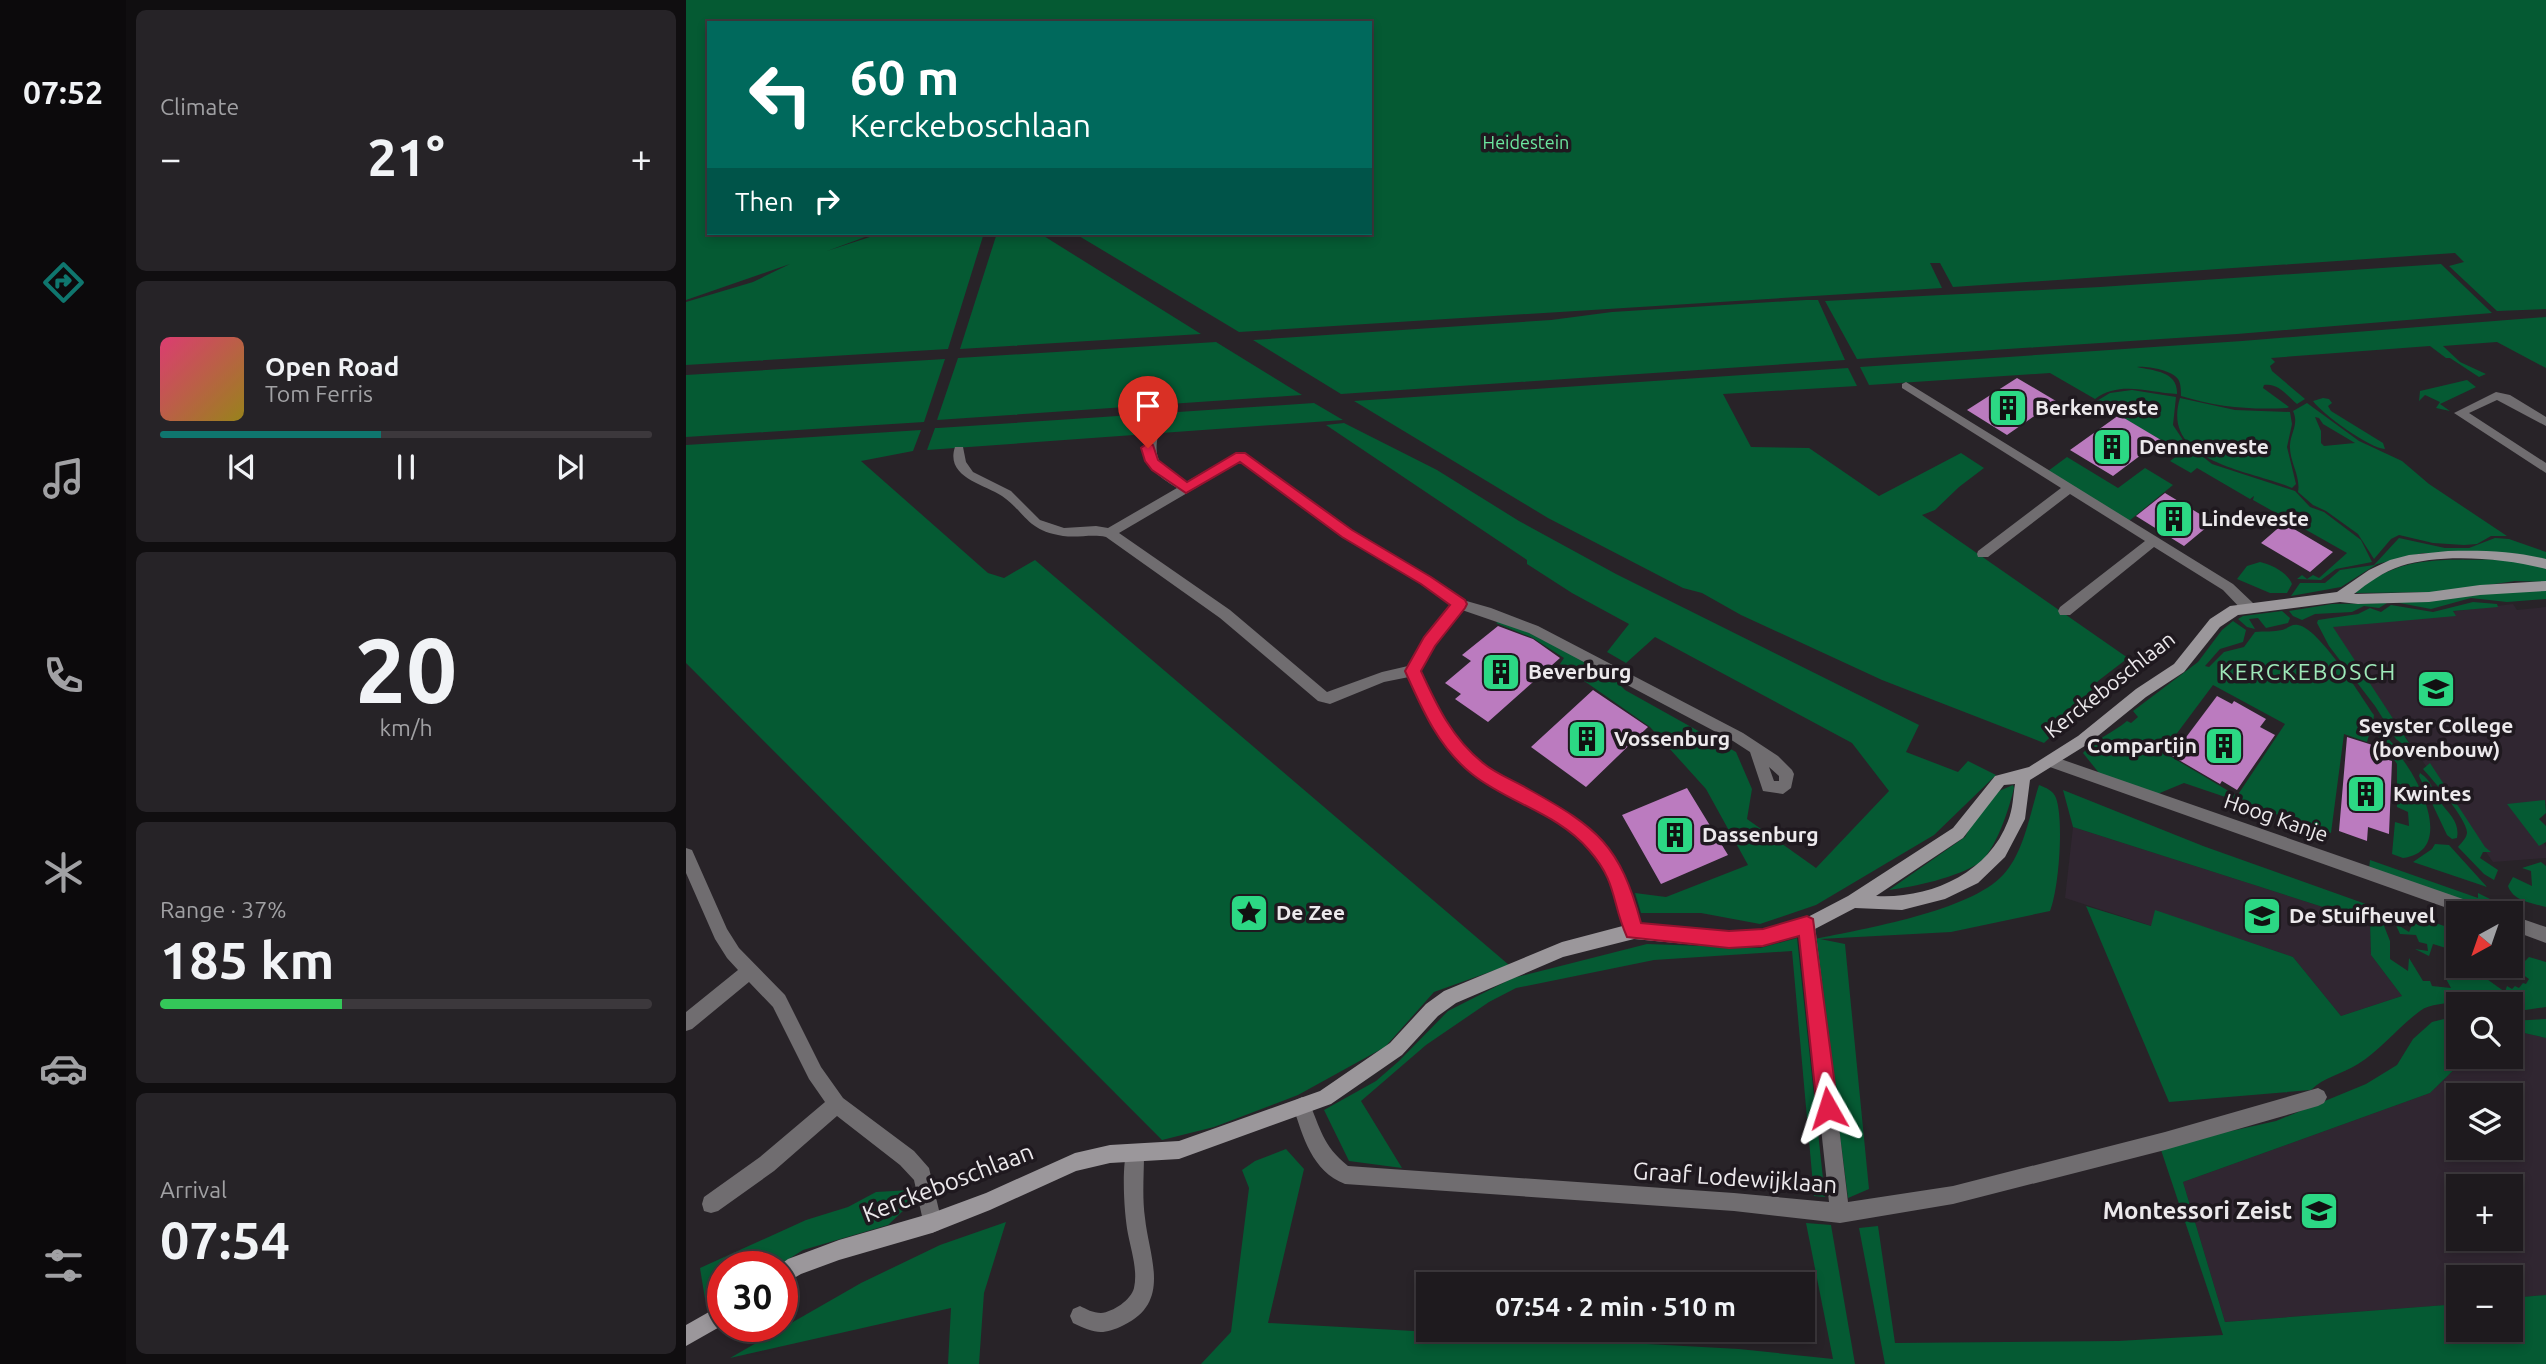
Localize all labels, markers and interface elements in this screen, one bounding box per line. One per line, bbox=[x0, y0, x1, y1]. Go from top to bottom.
icon: left bbox=[735, 49, 826, 140]
text: 60 m bbox=[850, 49, 959, 104]
text: 07:52 bbox=[23, 74, 103, 110]
text: Climate bbox=[160, 94, 239, 119]
text: Kerckeboschlaan bbox=[850, 107, 1091, 143]
text: 21° bbox=[367, 128, 445, 186]
park label: Heidestein bbox=[1483, 132, 1569, 152]
text: − bbox=[160, 137, 181, 179]
text: + bbox=[631, 137, 652, 179]
icon: right bbox=[808, 182, 846, 220]
text: Then bbox=[735, 187, 794, 216]
icon: directions bbox=[39, 258, 88, 307]
text: Open Road bbox=[265, 352, 399, 381]
pin bbox=[1118, 376, 1178, 448]
text: Tom Ferris bbox=[265, 381, 373, 406]
icon: arrive bbox=[1129, 387, 1167, 425]
building icon: Berkenveste bbox=[1987, 387, 2029, 429]
place label: Berkenveste bbox=[2035, 395, 2159, 419]
building icon: Dennenveste bbox=[2091, 426, 2133, 468]
place label: Dennenveste bbox=[2139, 434, 2269, 458]
icon: previous bbox=[223, 448, 261, 486]
icon: pause bbox=[387, 448, 425, 486]
icon: next bbox=[551, 448, 589, 486]
icon: music bbox=[39, 454, 88, 503]
building icon: Lindeveste bbox=[2153, 498, 2195, 540]
place label: Lindeveste bbox=[2201, 506, 2309, 530]
text: 20 bbox=[355, 618, 457, 720]
street label: Kerckeboschlaan bbox=[2040, 626, 2179, 742]
icon: phone bbox=[39, 651, 88, 700]
building icon: Beverburg bbox=[1480, 651, 1522, 693]
place label: Beverburg bbox=[1528, 659, 1631, 683]
district label: KERCKEBOSCH bbox=[2219, 659, 2397, 684]
school or university icon: Seyster College (bovenbouw) bbox=[2415, 668, 2457, 710]
place label: Seyster College (bovenbouw) bbox=[2359, 713, 2513, 761]
text: km/h bbox=[379, 715, 433, 740]
building icon: Vossenburg bbox=[1566, 718, 1608, 760]
building icon: Compartijn bbox=[2203, 725, 2245, 767]
place label: Vossenburg bbox=[1614, 726, 1730, 750]
place label: Compartijn bbox=[2087, 733, 2197, 757]
building icon: Kwintes bbox=[2345, 773, 2387, 815]
place label: Kwintes bbox=[2393, 781, 2471, 805]
street label: Hoog Kanje bbox=[2221, 788, 2331, 846]
building icon: Dassenburg bbox=[1654, 814, 1696, 856]
place label: Dassenburg bbox=[1702, 822, 1819, 846]
icon: climate bbox=[39, 848, 88, 897]
place icon: De Zee bbox=[1228, 892, 1270, 934]
school or university icon: De Stuifheuvel bbox=[2241, 895, 2283, 937]
text: Range · 37% bbox=[160, 897, 287, 922]
place label: De Zee bbox=[1276, 900, 1345, 924]
north arrow bbox=[2446, 901, 2524, 978]
map controls bbox=[2446, 901, 2523, 1342]
place label: De Stuifheuvel bbox=[2289, 903, 2435, 927]
text: 185 km bbox=[160, 931, 334, 989]
button: search bbox=[2446, 992, 2523, 1069]
icon: car bbox=[39, 1044, 88, 1093]
position arrow bbox=[1791, 1071, 1865, 1145]
button: layers bbox=[2446, 1083, 2523, 1160]
street label: Kerckeboschlaan bbox=[859, 1138, 1037, 1228]
street label: Graaf Lodewijklaan bbox=[1632, 1157, 1838, 1198]
button: + bbox=[2446, 1174, 2523, 1251]
text: Arrival bbox=[160, 1177, 227, 1202]
school or university icon: Montessori Zeist bbox=[2298, 1190, 2340, 1232]
place label: Montessori Zeist bbox=[2103, 1197, 2292, 1224]
text: 07:54 bbox=[160, 1211, 290, 1269]
icon: filters bbox=[39, 1241, 88, 1290]
speed limit sign: 30 bbox=[707, 1251, 798, 1342]
button: − bbox=[2446, 1265, 2523, 1342]
text: 07:54 · 2 min · 510 m bbox=[1495, 1292, 1736, 1321]

